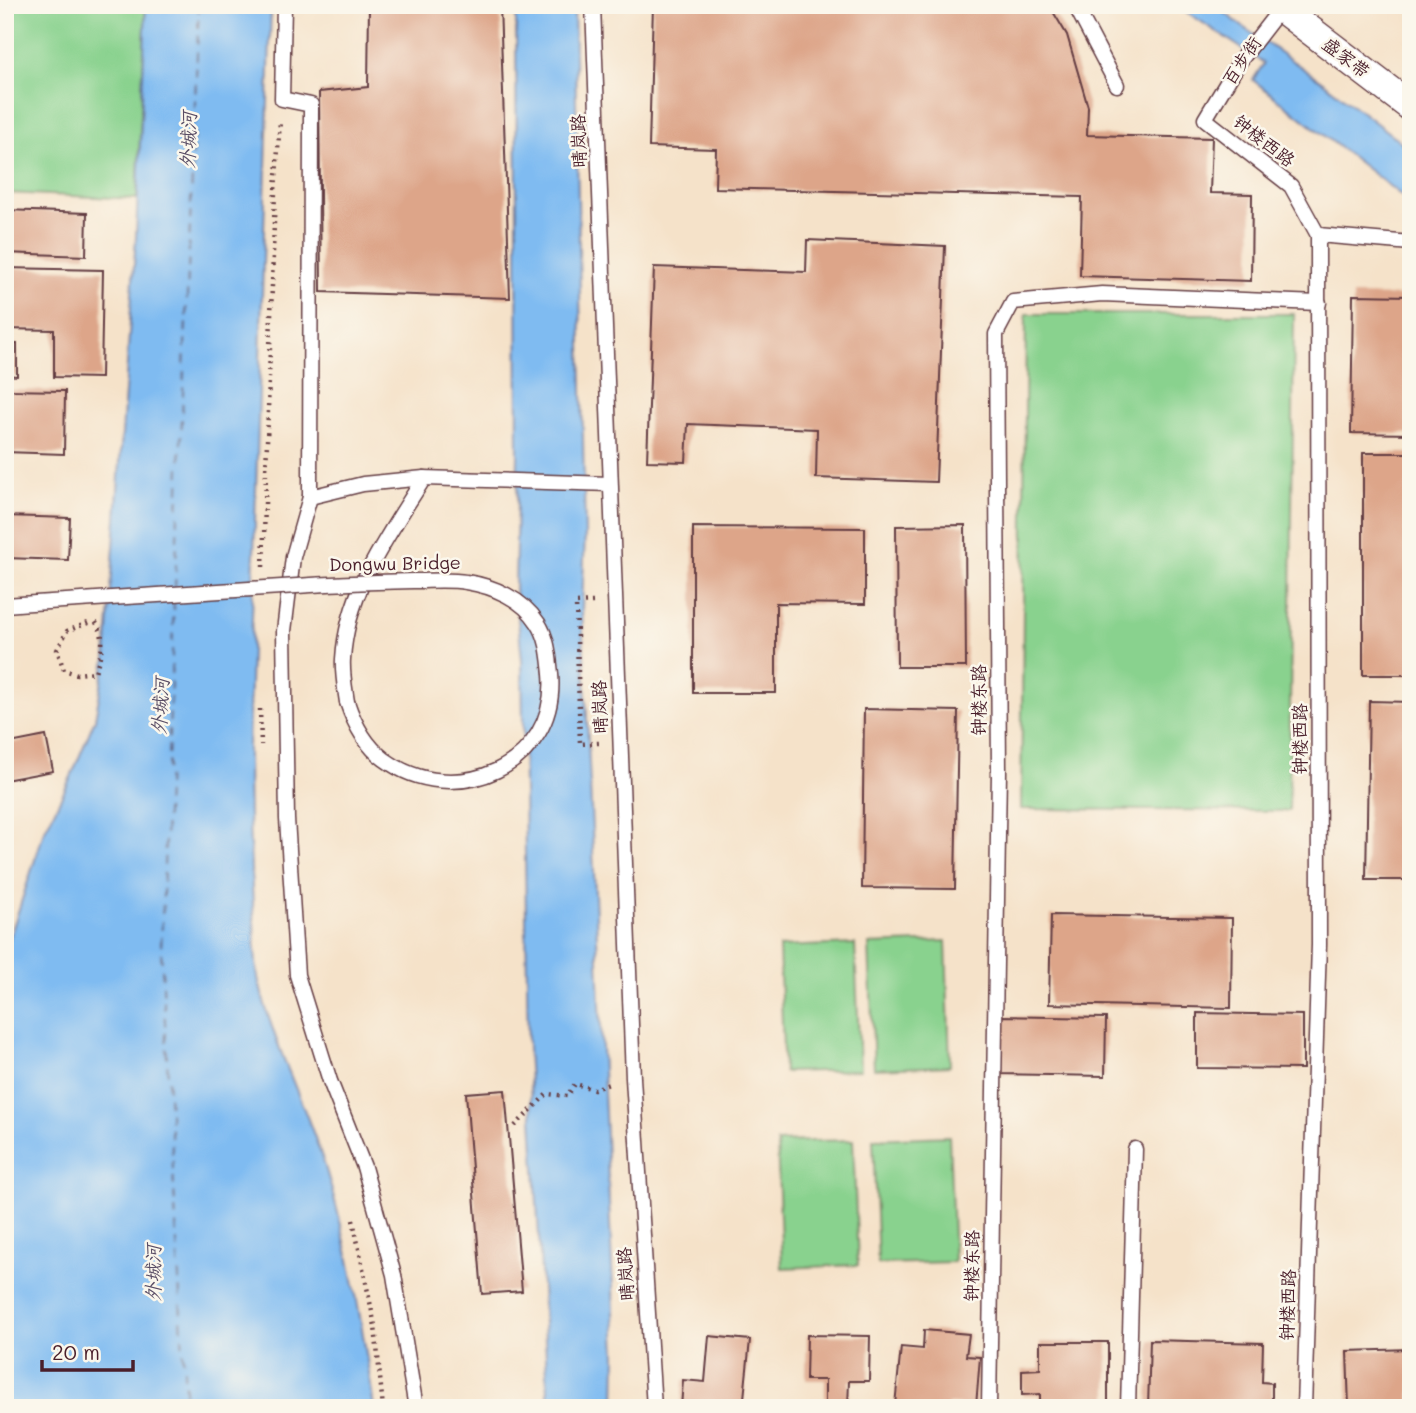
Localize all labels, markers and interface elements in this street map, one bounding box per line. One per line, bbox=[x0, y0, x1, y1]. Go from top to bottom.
street label: 百步街 bbox=[1216, 31, 1266, 90]
street label: 盛家带 bbox=[1318, 31, 1375, 83]
water label: 外城河 bbox=[174, 108, 201, 169]
street label: 钟楼西路 bbox=[1229, 109, 1300, 172]
street label: 晴岚路 bbox=[565, 114, 591, 168]
street label: Dongwu Bridge bbox=[329, 550, 461, 576]
street label: 钟楼东路 bbox=[966, 664, 990, 736]
water label: 外城河 bbox=[146, 674, 174, 735]
street label: 晴岚路 bbox=[586, 680, 612, 734]
street label: 钟楼西路 bbox=[1287, 703, 1311, 775]
street label: 钟楼东路 bbox=[958, 1230, 984, 1302]
water label: 外城河 bbox=[140, 1242, 165, 1302]
street label: 晴岚路 bbox=[611, 1246, 639, 1302]
street label: 钟楼西路 bbox=[1274, 1269, 1300, 1341]
scale bar bbox=[42, 1329, 133, 1373]
text: 20 m bbox=[52, 1338, 100, 1365]

